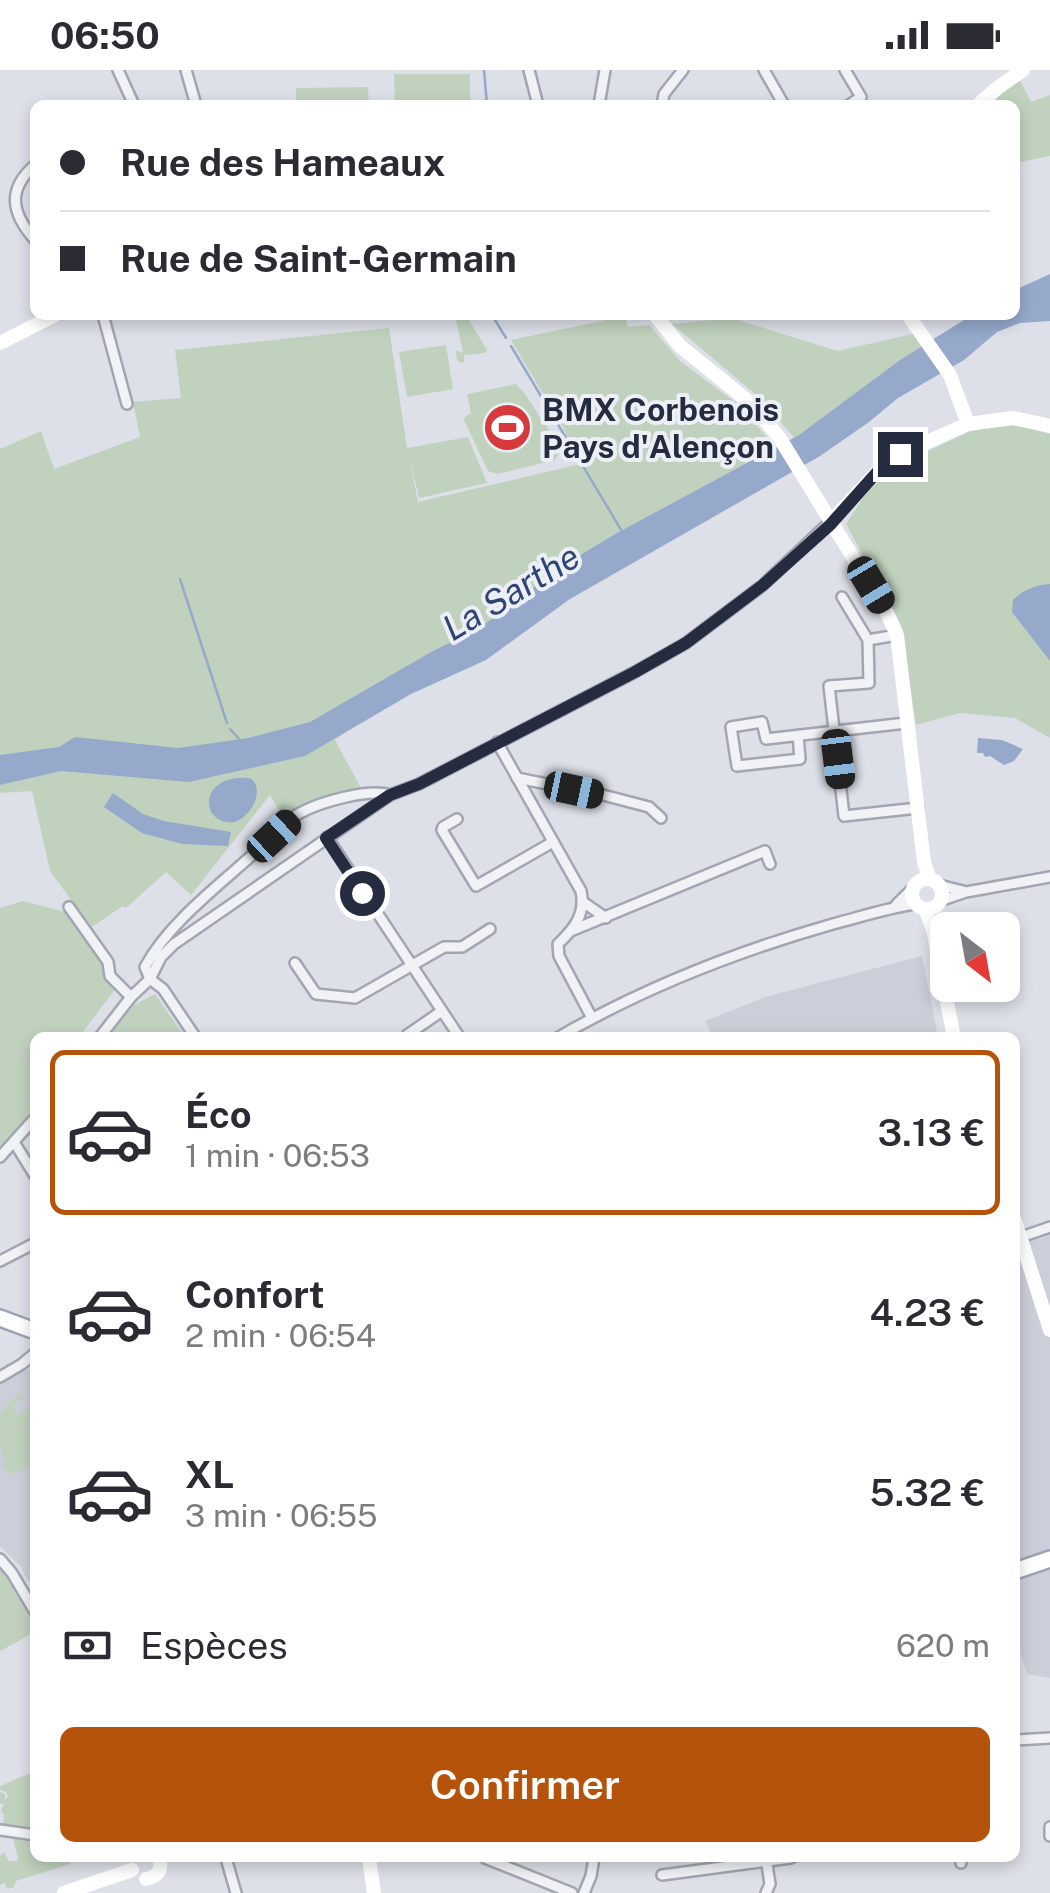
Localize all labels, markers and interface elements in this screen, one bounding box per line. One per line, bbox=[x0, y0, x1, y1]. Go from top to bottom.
text: 06:50 bbox=[50, 13, 160, 58]
text: Rue des Hameaux bbox=[120, 140, 445, 185]
text: Rue de Saint-Germain bbox=[120, 236, 517, 281]
place label: BMX Corbenois Pays d'Alençon bbox=[542, 391, 779, 465]
sports icon: BMX Corbenois Pays d'Alençon bbox=[481, 401, 533, 453]
route end bbox=[878, 432, 923, 477]
water label: La Sarthe bbox=[435, 535, 587, 649]
car bbox=[843, 552, 899, 618]
car bbox=[819, 727, 857, 791]
car bbox=[542, 769, 606, 811]
car bbox=[242, 805, 306, 867]
route start bbox=[340, 871, 385, 916]
north arrow bbox=[930, 912, 1020, 1002]
map controls bbox=[930, 912, 1020, 1002]
icon: car bbox=[65, 1088, 155, 1178]
text: Éco bbox=[185, 1092, 252, 1137]
text: 3.13 € bbox=[878, 1110, 985, 1155]
text: 1 min · 06:53 bbox=[185, 1137, 370, 1174]
icon: car bbox=[65, 1268, 155, 1358]
text: Confort bbox=[185, 1272, 325, 1317]
text: 4.23 € bbox=[869, 1290, 985, 1335]
text: 2 min · 06:54 bbox=[185, 1317, 376, 1354]
icon: car bbox=[65, 1448, 155, 1538]
text: XL bbox=[185, 1452, 234, 1497]
text: 5.32 € bbox=[870, 1470, 985, 1515]
text: 3 min · 06:55 bbox=[185, 1497, 377, 1534]
icon: cash bbox=[60, 1618, 115, 1673]
text: Espèces bbox=[140, 1623, 288, 1668]
text: 620 m bbox=[896, 1627, 990, 1664]
button: Confirmer bbox=[60, 1727, 990, 1842]

